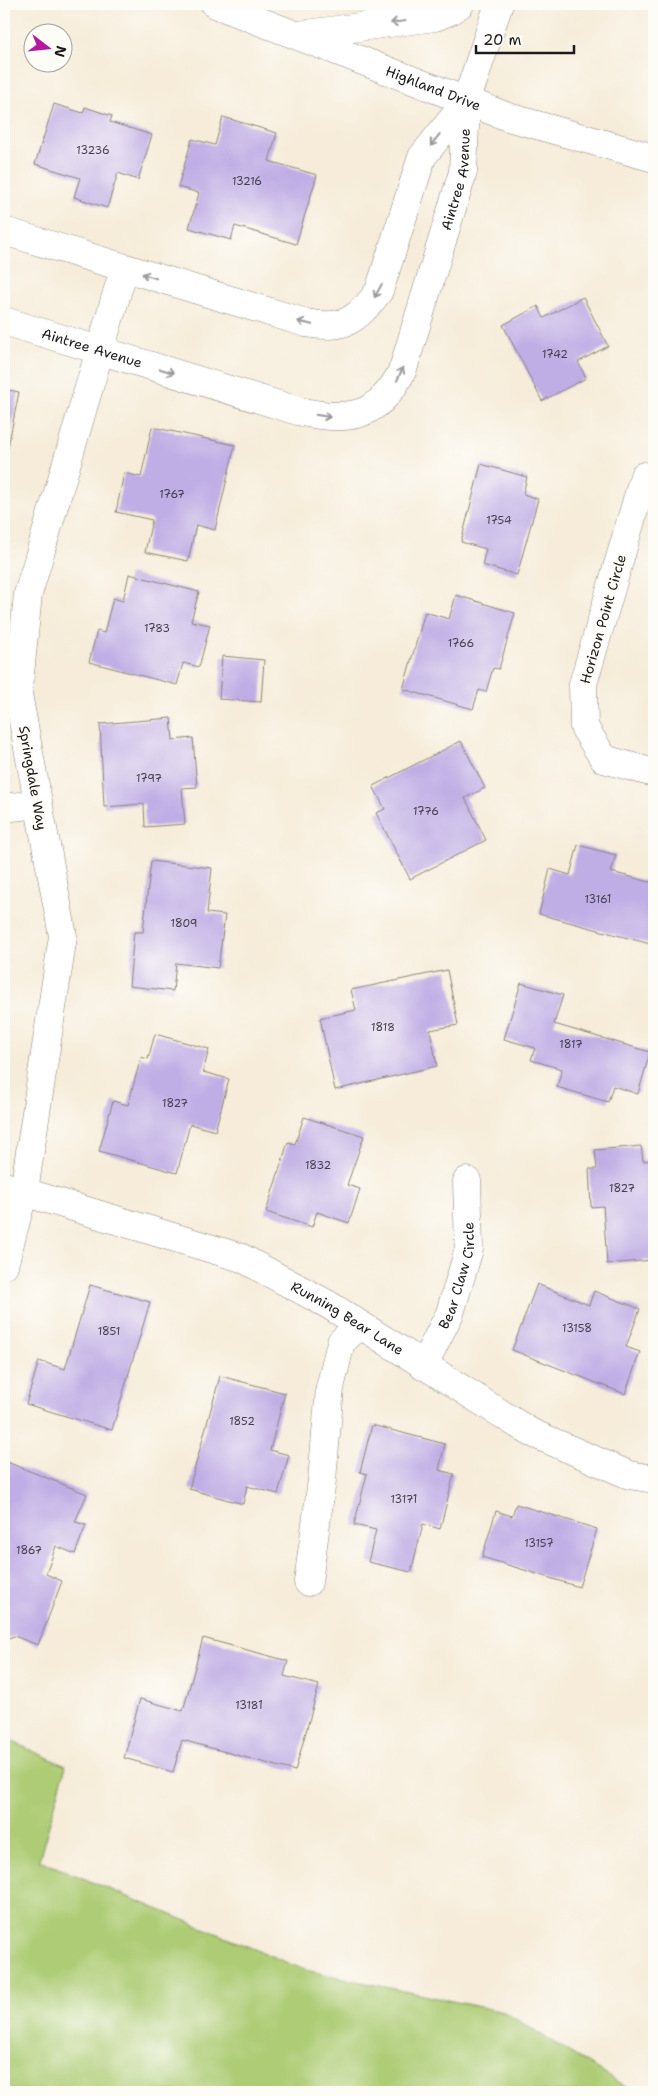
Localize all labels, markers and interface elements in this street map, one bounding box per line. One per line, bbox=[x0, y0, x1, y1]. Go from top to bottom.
one-way arrow bbox=[390, 18, 406, 28]
north arrow bbox=[22, 22, 72, 72]
scale bar bbox=[476, 22, 573, 54]
text: 20 m bbox=[483, 30, 522, 50]
text: N bbox=[50, 44, 71, 59]
street label: Highland Drive bbox=[383, 62, 484, 115]
street label: Aintree Avenue bbox=[437, 128, 474, 232]
one-way arrow bbox=[430, 133, 441, 146]
house number: 13236 bbox=[76, 143, 110, 158]
house number: 13216 bbox=[232, 174, 262, 189]
one-way arrow bbox=[141, 271, 157, 281]
one-way arrow bbox=[372, 283, 382, 297]
one-way arrow bbox=[297, 317, 313, 327]
street label: Aintree Avenue bbox=[40, 324, 144, 372]
house number: 1742 bbox=[542, 347, 568, 362]
one-way arrow bbox=[159, 367, 175, 377]
one-way arrow bbox=[396, 367, 406, 382]
one-way arrow bbox=[315, 411, 331, 421]
house number: 1767 bbox=[159, 487, 185, 502]
house number: 1754 bbox=[486, 513, 512, 528]
street label: Horizon Point Circle bbox=[576, 552, 630, 686]
house number: 1783 bbox=[144, 621, 170, 636]
house number: 1766 bbox=[448, 636, 474, 651]
street label: Springdale Way bbox=[15, 724, 51, 832]
house number: 1797 bbox=[136, 771, 162, 786]
house number: 1776 bbox=[413, 804, 439, 819]
house number: 13161 bbox=[585, 892, 611, 907]
house number: 1809 bbox=[170, 916, 198, 931]
house number: 1818 bbox=[371, 1020, 395, 1035]
house number: 1817 bbox=[559, 1037, 583, 1052]
house number: 1827 bbox=[162, 1096, 188, 1111]
house number: 1832 bbox=[305, 1158, 331, 1173]
house number: 1827 bbox=[609, 1181, 635, 1196]
street label: Bear Claw Circle bbox=[434, 1222, 478, 1332]
street label: Running Bear Lane bbox=[288, 1277, 407, 1359]
house number: 13158 bbox=[562, 1321, 592, 1336]
house number: 1851 bbox=[98, 1324, 120, 1339]
house number: 1852 bbox=[229, 1414, 255, 1429]
house number: 13171 bbox=[391, 1492, 417, 1507]
house number: 13157 bbox=[524, 1536, 554, 1551]
house number: 1867 bbox=[16, 1543, 42, 1558]
house number: 13181 bbox=[235, 1698, 263, 1713]

